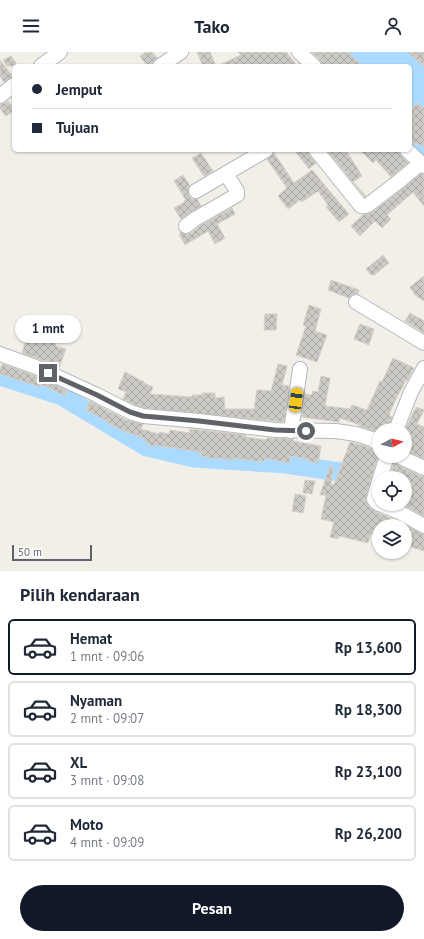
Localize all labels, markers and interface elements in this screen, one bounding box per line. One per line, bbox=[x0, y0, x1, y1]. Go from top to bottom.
icon: menu bbox=[20, 15, 42, 37]
text: Tako bbox=[194, 15, 230, 38]
icon: person bbox=[382, 15, 404, 37]
text: Jemput bbox=[56, 80, 102, 99]
text: Tujuan bbox=[56, 118, 99, 137]
callout: 1 mnt bbox=[15, 315, 81, 343]
text: 1 mnt bbox=[32, 320, 64, 337]
route end bbox=[39, 364, 57, 382]
car bbox=[288, 387, 304, 413]
route start bbox=[297, 422, 315, 440]
north arrow bbox=[372, 423, 412, 463]
map controls bbox=[372, 423, 412, 559]
button: locate bbox=[372, 471, 412, 511]
button: layers bbox=[372, 519, 412, 559]
scale bar bbox=[12, 543, 92, 562]
text: 50 m bbox=[18, 545, 42, 559]
text: Pilih kendaraan bbox=[20, 583, 140, 606]
icon: car bbox=[22, 629, 58, 665]
text: Hemat bbox=[70, 629, 112, 648]
text: Rp 13,600 bbox=[335, 638, 402, 657]
text: 1 mnt · 09:06 bbox=[70, 648, 144, 665]
icon: car bbox=[22, 691, 58, 727]
text: Nyaman bbox=[70, 691, 122, 710]
text: Rp 18,300 bbox=[335, 700, 402, 719]
text: 2 mnt · 09:07 bbox=[70, 710, 144, 727]
icon: car bbox=[22, 753, 58, 789]
text: XL bbox=[70, 753, 87, 772]
text: Rp 23,100 bbox=[335, 762, 402, 781]
text: 3 mnt · 09:08 bbox=[70, 772, 144, 789]
icon: car bbox=[22, 815, 58, 851]
text: Moto bbox=[70, 815, 103, 834]
text: Rp 26,200 bbox=[335, 824, 402, 843]
text: 4 mnt · 09:09 bbox=[70, 834, 144, 851]
button: Pesan bbox=[20, 885, 404, 931]

